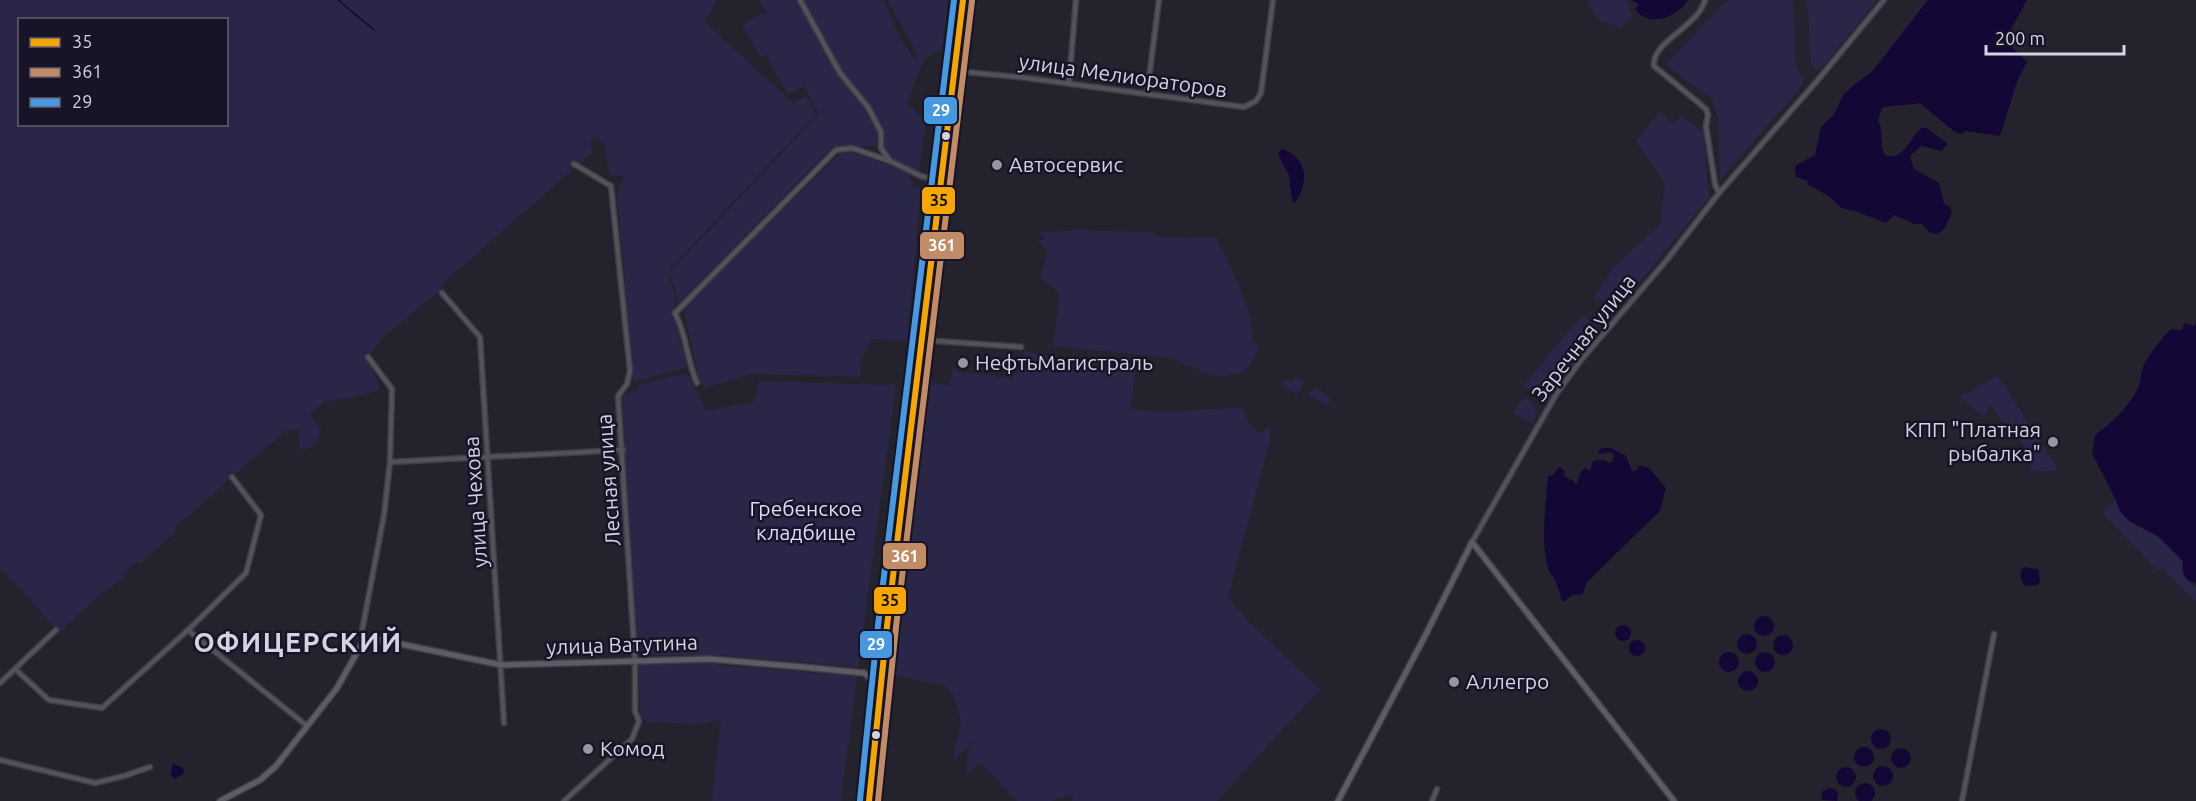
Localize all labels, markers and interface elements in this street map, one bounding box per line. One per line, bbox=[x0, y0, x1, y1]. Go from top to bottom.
legend bbox=[18, 18, 228, 126]
scale bar bbox=[1986, 18, 2124, 56]
text: 200 m bbox=[1995, 28, 2045, 48]
text: 35 bbox=[72, 31, 92, 51]
street label: улица Мелиораторов bbox=[1017, 49, 1229, 102]
text: 361 bbox=[72, 61, 102, 81]
text: 29 bbox=[72, 91, 92, 111]
line badge: 29 bbox=[923, 96, 958, 125]
text: 29 bbox=[932, 101, 950, 119]
unlabelled marker bbox=[940, 130, 952, 142]
place label: Автосервис bbox=[1009, 152, 1124, 176]
marker: Автосервис bbox=[990, 158, 1004, 172]
line badge: 35 bbox=[921, 186, 956, 215]
text: 35 bbox=[930, 191, 948, 209]
line badge: 361 bbox=[919, 231, 965, 260]
text: 361 bbox=[928, 236, 956, 254]
street label: Заречная улица bbox=[1526, 269, 1640, 405]
place label: НефтьМагистраль bbox=[975, 350, 1153, 374]
marker: НефтьМагистраль bbox=[956, 356, 970, 370]
street label: Лесная улица bbox=[591, 413, 625, 547]
place label: КПП "Платная рыбалка" bbox=[1905, 417, 2041, 465]
street label: улица Чехова bbox=[458, 435, 492, 569]
marker: КПП "Платная рыбалка" bbox=[2046, 435, 2060, 449]
park label: Гребенское кладбище bbox=[750, 496, 862, 544]
line badge: 361 bbox=[882, 542, 927, 570]
text: 361 bbox=[891, 547, 919, 565]
line badge: 35 bbox=[873, 586, 907, 615]
text: 35 bbox=[881, 591, 899, 609]
district label: ОФИЦЕРСКИЙ bbox=[193, 626, 403, 657]
street label: улица Ватутина bbox=[546, 629, 698, 659]
line badge: 29 bbox=[859, 630, 893, 659]
text: 29 bbox=[867, 635, 885, 653]
place label: Аллегро bbox=[1466, 669, 1549, 693]
marker: Аллегро bbox=[1447, 675, 1461, 689]
unlabelled marker bbox=[870, 729, 882, 741]
place label: Комод bbox=[600, 736, 665, 760]
marker: Комод bbox=[581, 742, 595, 756]

